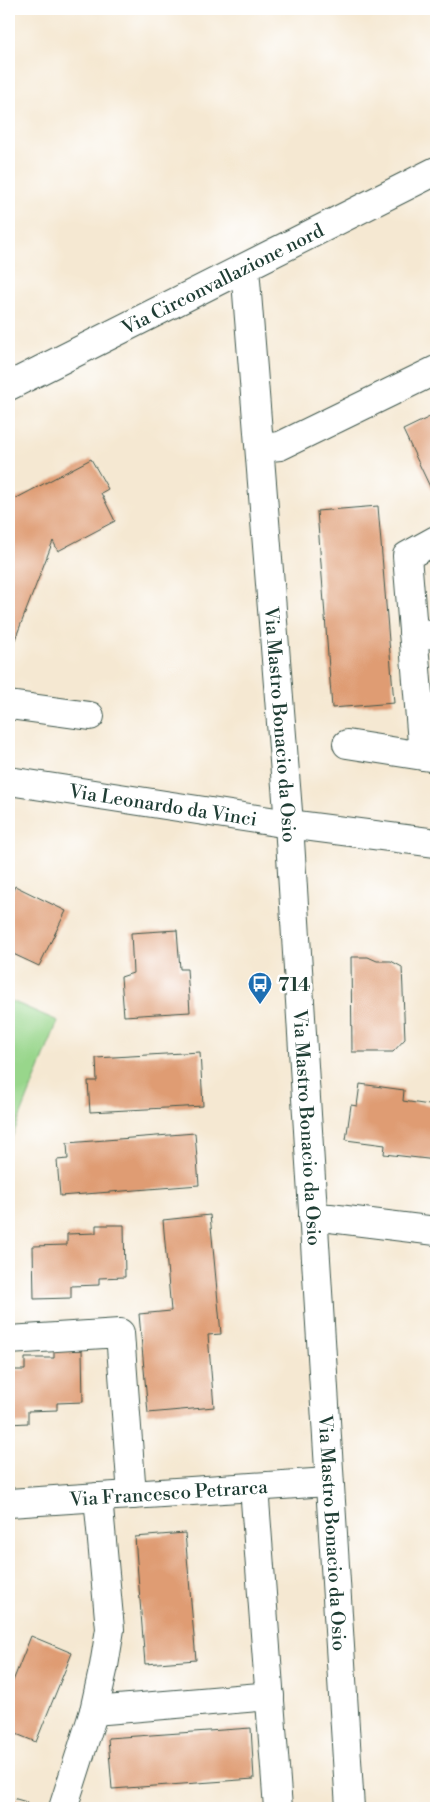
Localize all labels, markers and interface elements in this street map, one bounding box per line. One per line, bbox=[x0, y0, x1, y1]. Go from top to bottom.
street label: Via Circonvallazione nord bbox=[117, 218, 328, 341]
street label: Via Mastro Bonacio da Osio bbox=[259, 605, 301, 843]
street label: Via Leonardo da Vinci bbox=[66, 779, 259, 832]
bus stop icon: 714 bbox=[247, 971, 273, 1005]
place label: 714 bbox=[278, 973, 311, 997]
street label: Via Mastro Bonacio da Osio bbox=[287, 1008, 326, 1247]
street label: Via Mastro Bonacio da Osio bbox=[313, 1413, 351, 1652]
street label: Via Francesco Petrarca bbox=[68, 1475, 269, 1512]

